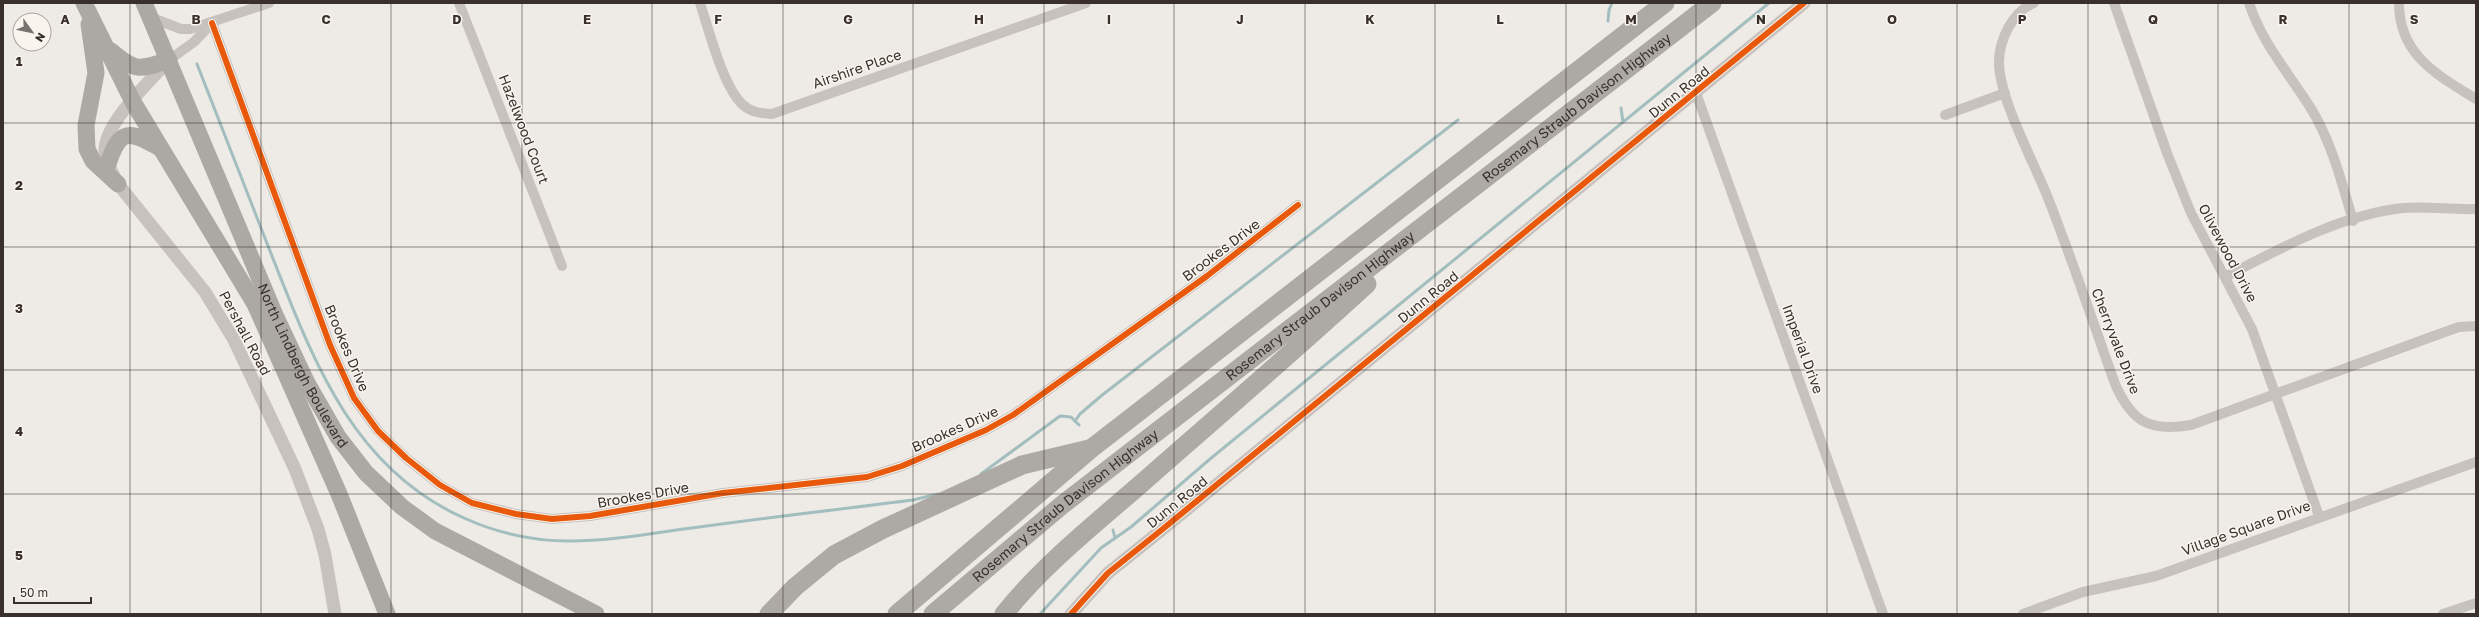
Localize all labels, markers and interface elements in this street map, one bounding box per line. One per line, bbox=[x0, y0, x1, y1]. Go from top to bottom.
text: A bbox=[60, 11, 70, 27]
text: B bbox=[191, 11, 201, 27]
text: C bbox=[321, 11, 331, 27]
text: D bbox=[452, 11, 462, 27]
text: E bbox=[583, 11, 591, 27]
text: F bbox=[714, 11, 722, 27]
text: G bbox=[843, 11, 853, 27]
text: H bbox=[974, 11, 984, 27]
text: I bbox=[1107, 11, 1111, 27]
text: J bbox=[1236, 11, 1244, 27]
text: K bbox=[1365, 11, 1375, 27]
text: L bbox=[1496, 11, 1504, 27]
text: M bbox=[1625, 11, 1637, 27]
text: N bbox=[1756, 11, 1766, 27]
text: O bbox=[1887, 11, 1897, 27]
text: P bbox=[2018, 11, 2027, 27]
text: Q bbox=[2148, 11, 2158, 27]
text: R bbox=[2278, 11, 2288, 27]
text: S bbox=[2410, 11, 2419, 27]
north arrow bbox=[12, 12, 52, 52]
street label: Rosemary Straub Davison Highway bbox=[1478, 29, 1674, 186]
text: N bbox=[33, 31, 49, 45]
street label: Airshire Place bbox=[810, 45, 903, 92]
text: 1 bbox=[16, 53, 23, 69]
street label: Dunn Road bbox=[1645, 62, 1713, 121]
street label: Hazelwood Court bbox=[496, 72, 553, 186]
text: 2 bbox=[15, 177, 23, 193]
street label: Olivewood Drive bbox=[2195, 201, 2262, 305]
street label: Brookes Drive bbox=[1178, 215, 1263, 284]
street label: Rosemary Straub Davison Highway bbox=[1222, 227, 1418, 384]
street label: Dunn Road bbox=[1394, 267, 1462, 326]
street label: North Lindbergh Boulevard bbox=[255, 281, 352, 451]
street label: Cherryvale Drive bbox=[2088, 286, 2144, 396]
street label: Pershall Road bbox=[216, 288, 275, 378]
text: 3 bbox=[15, 300, 23, 316]
street label: Brookes Drive bbox=[321, 302, 373, 394]
street label: Imperial Drive bbox=[1780, 302, 1827, 396]
street label: Brookes Drive bbox=[909, 402, 1001, 455]
text: 4 bbox=[15, 423, 23, 439]
street label: Rosemary Straub Davison Highway bbox=[968, 425, 1161, 585]
street label: Dunn Road bbox=[1143, 472, 1211, 531]
street label: Brookes Drive bbox=[596, 478, 690, 511]
street label: Village Square Drive bbox=[2179, 496, 2313, 559]
text: 5 bbox=[15, 547, 23, 563]
scale bar bbox=[14, 579, 91, 605]
text: 50 m bbox=[20, 585, 48, 600]

